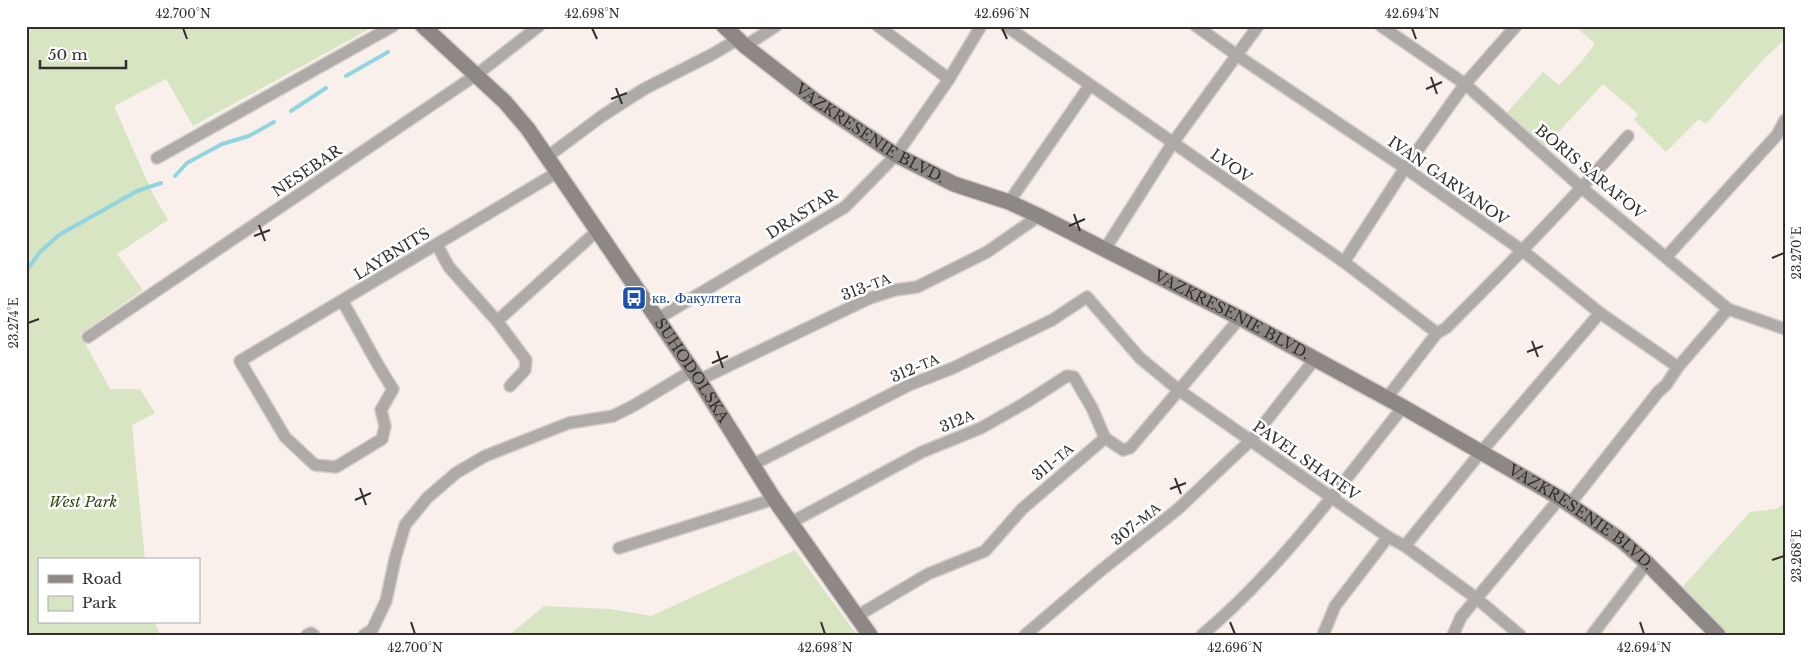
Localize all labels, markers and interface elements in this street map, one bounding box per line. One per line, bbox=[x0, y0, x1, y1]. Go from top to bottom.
text: 42.700°N bbox=[155, 6, 211, 21]
text: 42.698°N bbox=[564, 6, 620, 21]
text: 42.696°N bbox=[974, 6, 1030, 21]
text: 42.694°N bbox=[1385, 6, 1440, 21]
scale bar bbox=[40, 38, 126, 70]
text: 50 m bbox=[48, 45, 88, 64]
street label: VAZKRESENIE BLVD. bbox=[791, 78, 948, 187]
street label: BORIS SARAFOV bbox=[1532, 120, 1649, 223]
street label: IVAN GARVANOV bbox=[1384, 132, 1512, 229]
street label: NESEBAR bbox=[268, 140, 346, 201]
street label: LVOV bbox=[1207, 145, 1256, 187]
street label: DRASTAR bbox=[763, 184, 842, 243]
street label: LAYBNITS bbox=[350, 223, 433, 284]
text: 23.270°E bbox=[1789, 226, 1804, 279]
street label: VAZKRESENIE BLVD. bbox=[1150, 266, 1313, 363]
street label: 313-ТА bbox=[838, 268, 893, 305]
bus stop icon: кв. Факултета bbox=[621, 285, 647, 311]
place label: кв. Факултета bbox=[652, 288, 742, 307]
text: 23.274°E bbox=[6, 297, 21, 348]
street label: SUHODOLSKA bbox=[651, 314, 734, 426]
street label: 312-ТА bbox=[887, 349, 942, 386]
street label: 312А bbox=[937, 405, 977, 436]
street label: PAVEL SHATEV bbox=[1249, 417, 1364, 505]
street label: 311-ТА bbox=[1028, 439, 1078, 485]
street label: VAZKRESENIE BLVD. bbox=[1504, 460, 1658, 574]
park label: West Park bbox=[49, 492, 117, 511]
street label: 307-МА bbox=[1107, 498, 1164, 549]
text: 23.268°E bbox=[1789, 529, 1804, 583]
legend bbox=[38, 558, 200, 624]
text: Road bbox=[82, 569, 122, 588]
text: Park bbox=[82, 593, 118, 612]
text: 42.700°N bbox=[387, 640, 443, 655]
text: 42.698°N bbox=[797, 640, 853, 655]
text: 42.696°N bbox=[1207, 640, 1263, 655]
text: 42.694°N bbox=[1617, 640, 1672, 655]

